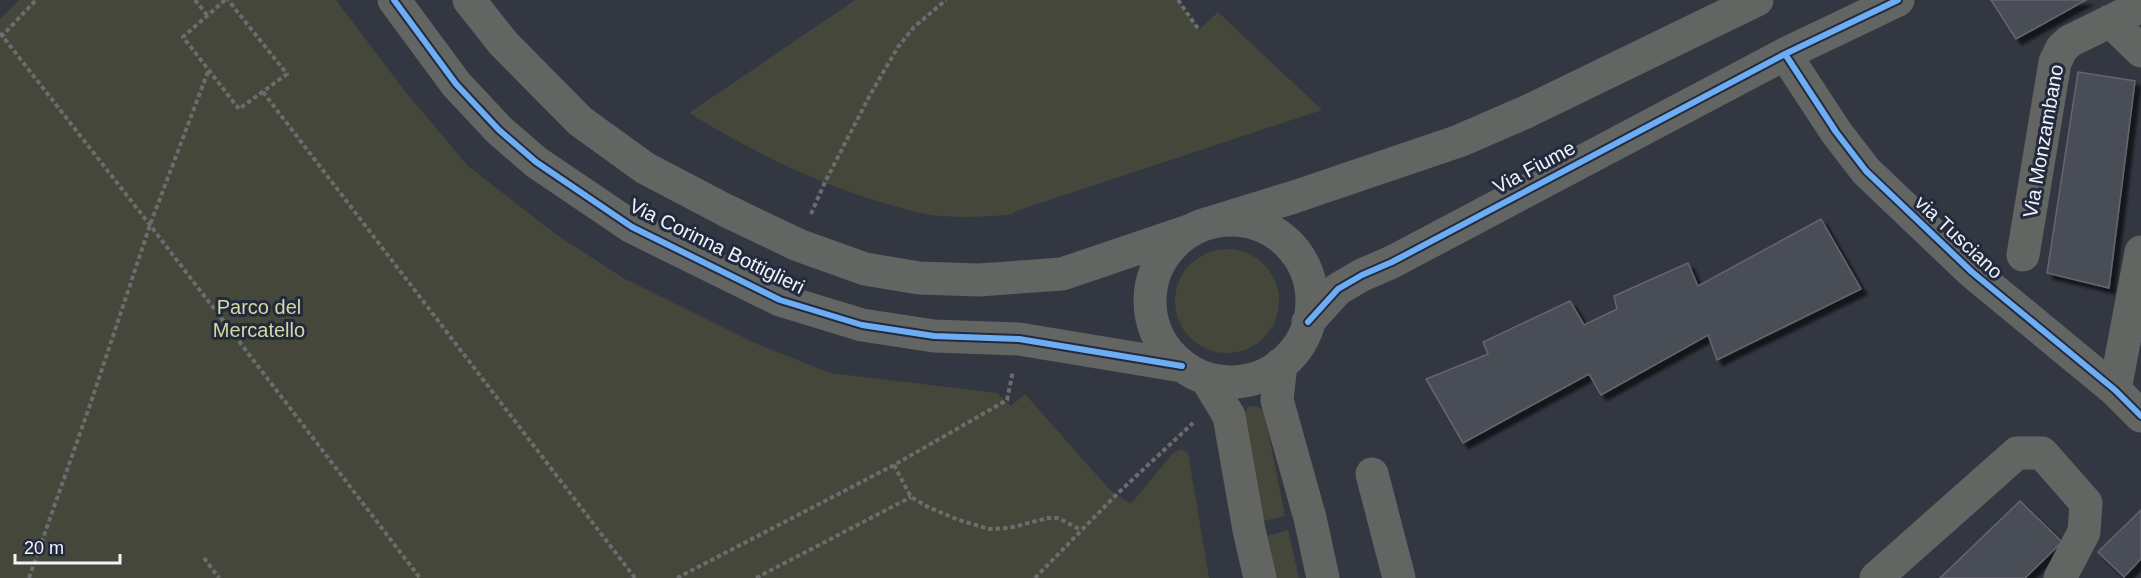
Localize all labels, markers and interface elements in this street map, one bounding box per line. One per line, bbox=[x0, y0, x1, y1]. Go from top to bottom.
street label: Via Monzambano bbox=[2019, 63, 2067, 219]
street label: Via Fiume bbox=[1489, 136, 1579, 198]
street label: via Tusciano bbox=[1911, 191, 2007, 283]
street label: Via Corinna Bottiglieri bbox=[626, 194, 808, 298]
park label: Parco del Mercatello bbox=[213, 296, 305, 341]
scale bar bbox=[15, 527, 120, 565]
text: 20 m bbox=[24, 538, 64, 558]

